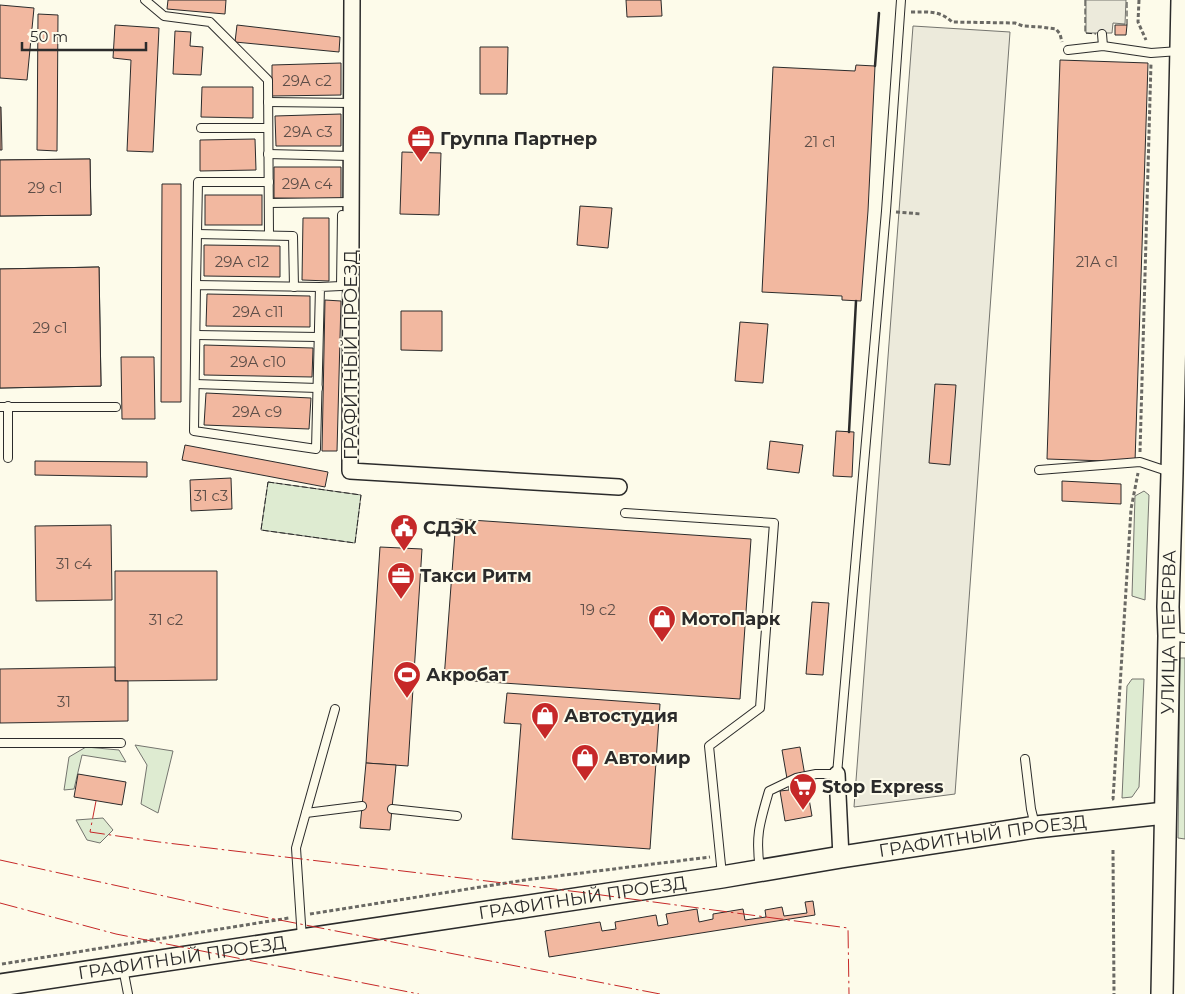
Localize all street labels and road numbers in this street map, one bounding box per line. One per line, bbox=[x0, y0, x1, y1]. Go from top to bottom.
street label: ГРАФИТНЫЙ ПРОЕЗД bbox=[340, 250, 362, 460]
street label: УЛИЦА ПЕРЕРВА bbox=[1156, 549, 1181, 714]
street label: ГРАФИТНЫЙ ПРОЕЗД bbox=[877, 811, 1088, 862]
street label: ГРАФИТНЫЙ ПРОЕЗД bbox=[477, 871, 688, 924]
street label: ГРАФИТНЫЙ ПРОЕЗД bbox=[77, 931, 287, 984]

